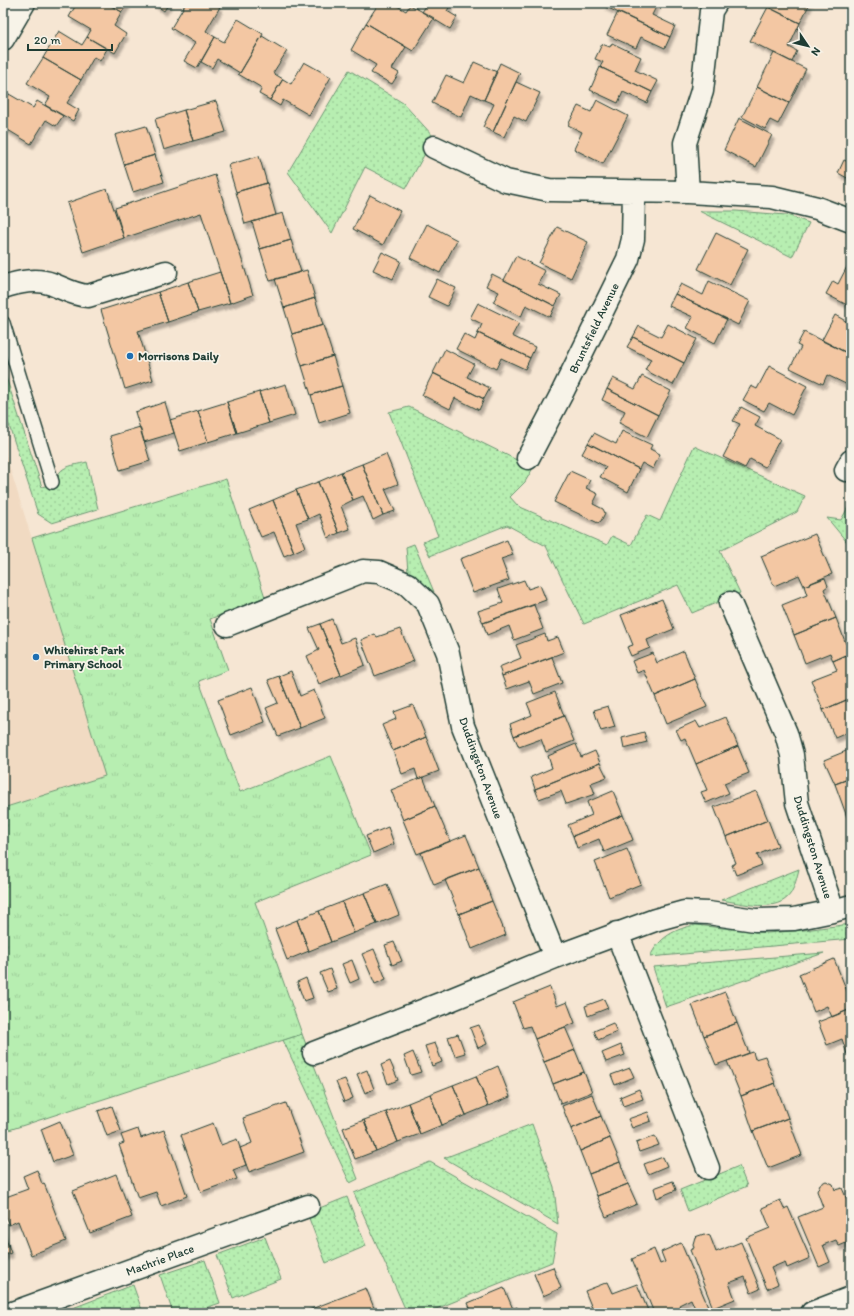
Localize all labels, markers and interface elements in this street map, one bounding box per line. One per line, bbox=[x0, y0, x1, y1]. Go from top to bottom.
scale bar bbox=[28, 26, 112, 52]
north arrow bbox=[788, 26, 828, 66]
text: 20 m bbox=[34, 33, 61, 47]
text: N bbox=[808, 45, 823, 58]
street label: Bruntsfield Avenue bbox=[566, 280, 622, 376]
place label: Morrisons Daily bbox=[138, 349, 219, 364]
marker: Morrisons Daily bbox=[125, 351, 135, 361]
place label: Whitehirst Park Primary School bbox=[44, 643, 125, 672]
marker: Whitehirst Park Primary School bbox=[31, 652, 41, 662]
street label: Duddingston Avenue bbox=[456, 715, 506, 821]
street label: Duddingston Avenue bbox=[791, 794, 835, 901]
street label: Machrie Place bbox=[124, 1241, 196, 1279]

